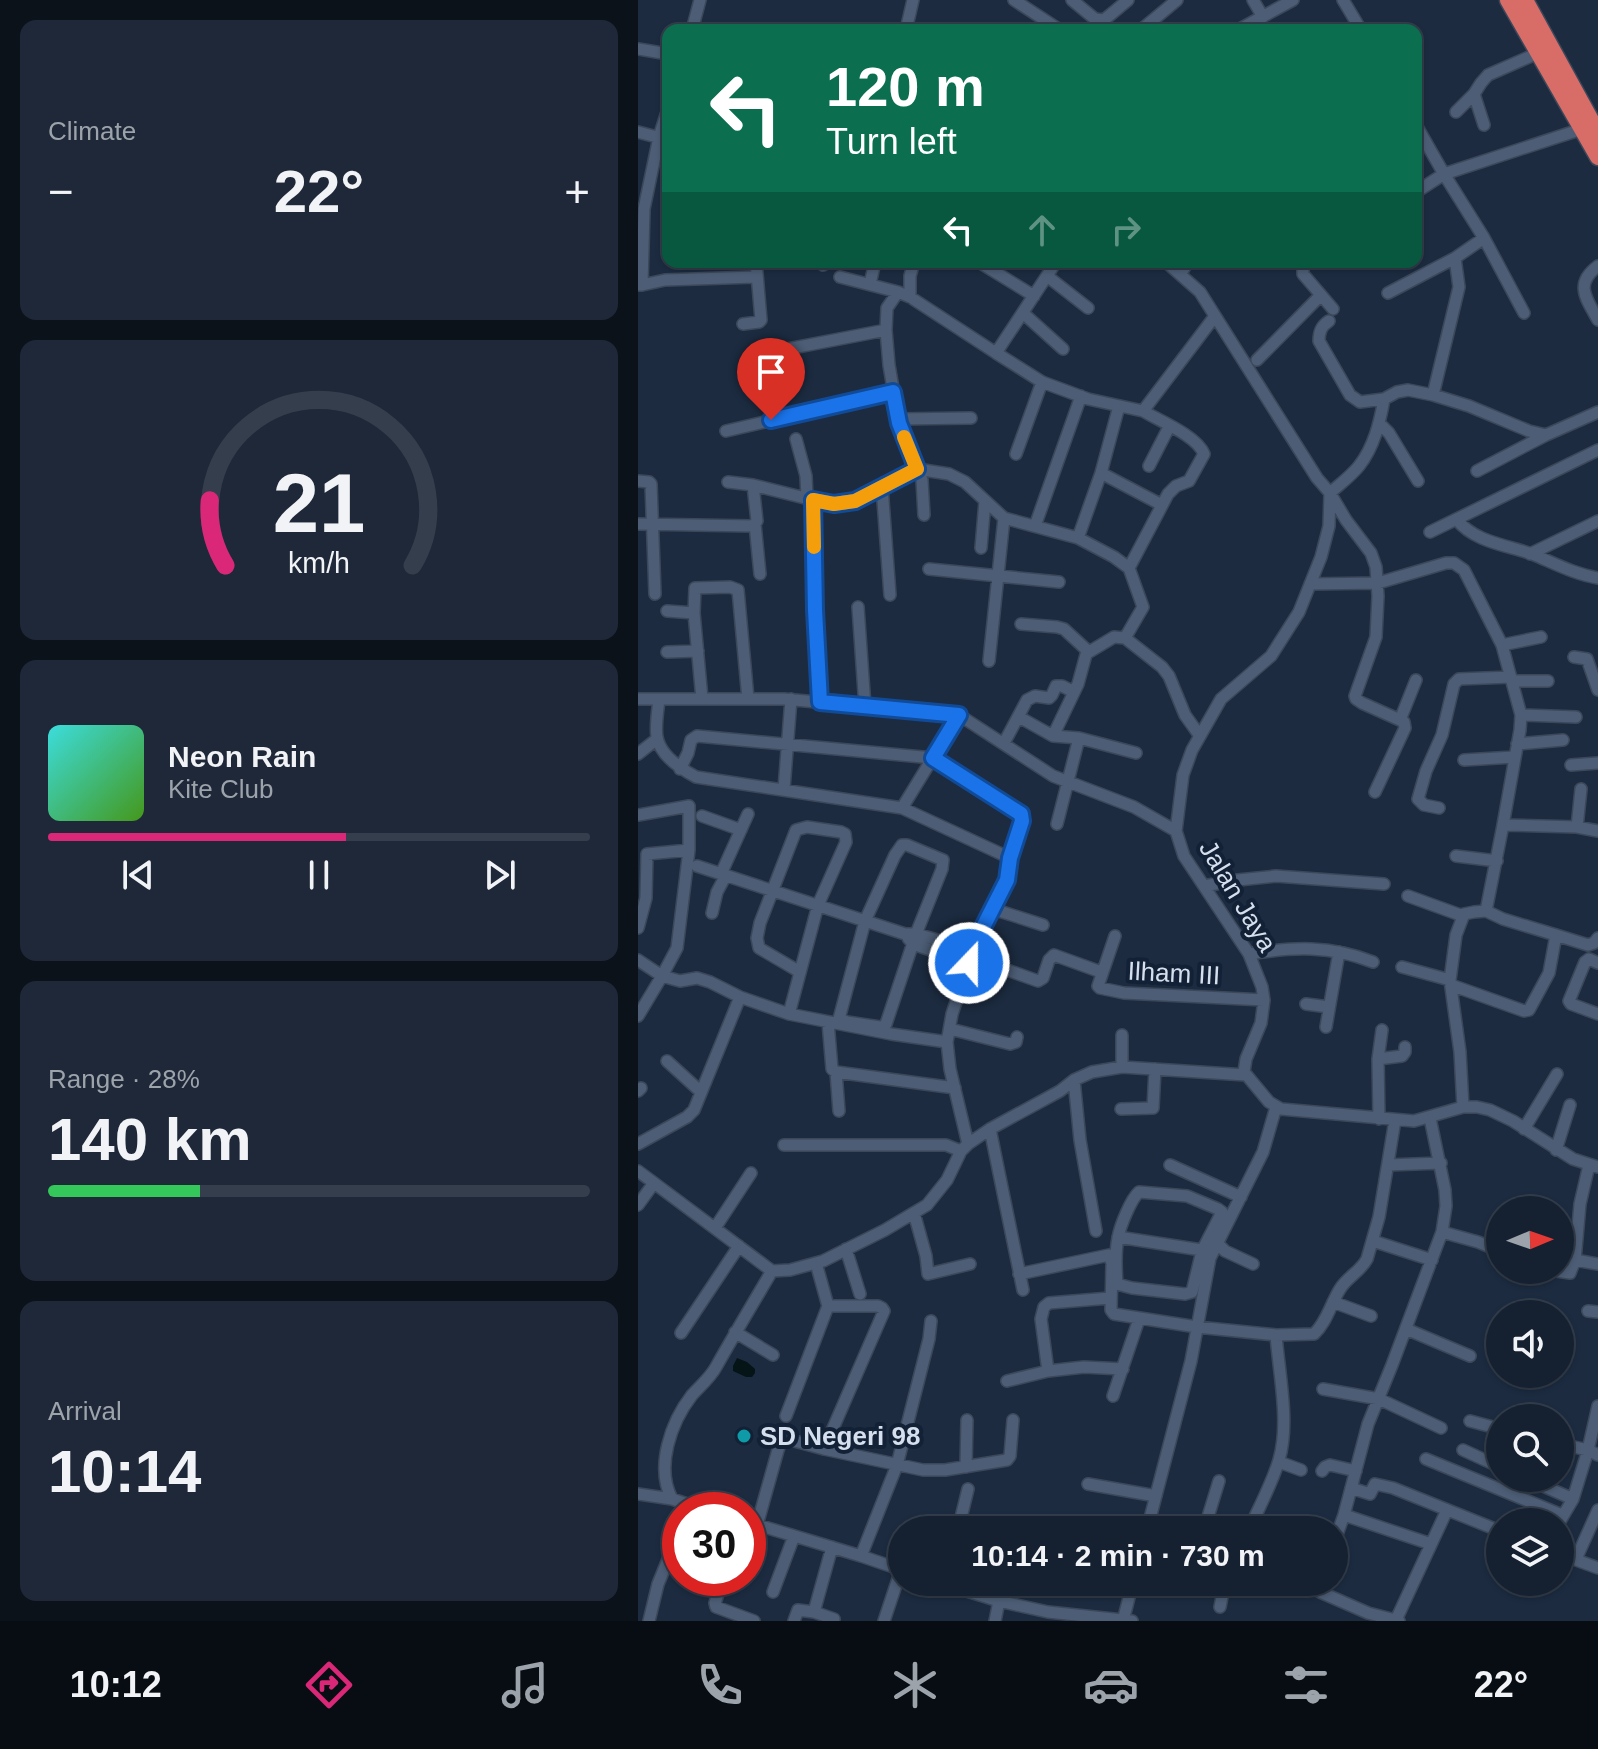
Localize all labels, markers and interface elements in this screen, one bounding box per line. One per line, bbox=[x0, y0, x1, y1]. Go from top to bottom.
text: 120 m bbox=[826, 55, 985, 118]
icon: left bbox=[694, 56, 798, 160]
text: Climate bbox=[48, 116, 136, 146]
text: Turn left bbox=[826, 121, 957, 162]
text: 22° bbox=[274, 158, 364, 225]
text: − bbox=[48, 167, 74, 216]
text: + bbox=[564, 167, 590, 216]
icon: left bbox=[936, 208, 980, 252]
icon: ahead bbox=[1020, 208, 1064, 252]
icon: right bbox=[1104, 208, 1148, 252]
pin bbox=[737, 338, 805, 420]
icon: arrive bbox=[749, 350, 793, 394]
text: 21 bbox=[273, 457, 365, 550]
text: km/h bbox=[288, 547, 350, 579]
text: Neon Rain bbox=[168, 740, 316, 773]
text: Kite Club bbox=[168, 774, 274, 804]
street label: Jalan Jaya bbox=[1193, 835, 1283, 957]
icon: previous bbox=[116, 853, 160, 897]
icon: pause bbox=[297, 853, 341, 897]
icon: next bbox=[478, 853, 522, 897]
position arrow bbox=[927, 921, 1011, 1005]
street label: Ilham III bbox=[1127, 956, 1221, 990]
text: Range · 28% bbox=[48, 1064, 200, 1094]
text: 140 km bbox=[48, 1106, 252, 1173]
north arrow bbox=[1486, 1196, 1574, 1284]
map controls bbox=[1486, 1196, 1574, 1596]
button: sound bbox=[1486, 1300, 1574, 1388]
text: Arrival bbox=[48, 1396, 122, 1426]
button: search bbox=[1486, 1404, 1574, 1492]
place label: SD Negeri 98 bbox=[760, 1421, 920, 1451]
marker: SD Negeri 98 bbox=[735, 1427, 753, 1445]
text: 10:14 bbox=[48, 1438, 201, 1505]
speed limit sign: 30 bbox=[662, 1492, 766, 1596]
button: layers bbox=[1486, 1508, 1574, 1596]
text: 10:14 · 2 min · 730 m bbox=[971, 1539, 1265, 1572]
icon: directions bbox=[301, 1657, 357, 1713]
icon: music bbox=[497, 1657, 553, 1713]
icon: phone bbox=[692, 1657, 748, 1713]
icon: climate bbox=[887, 1657, 943, 1713]
icon: car bbox=[1083, 1657, 1139, 1713]
icon: filters bbox=[1278, 1657, 1334, 1713]
text: 10:12 bbox=[70, 1664, 162, 1705]
text: 22° bbox=[1474, 1664, 1528, 1705]

